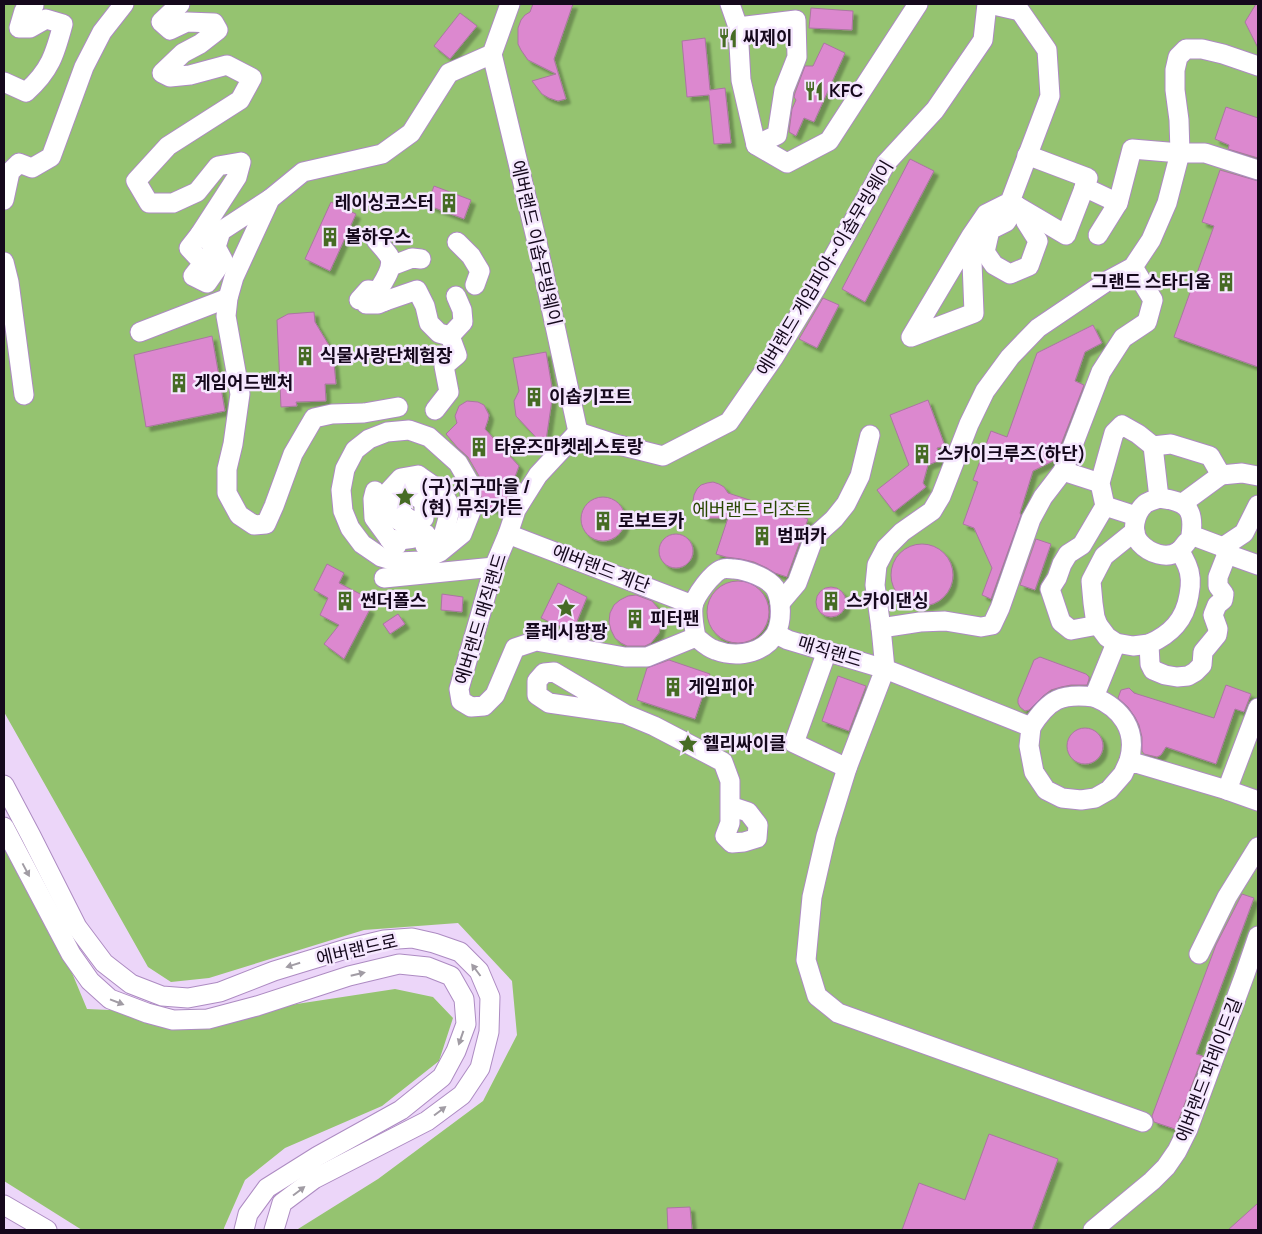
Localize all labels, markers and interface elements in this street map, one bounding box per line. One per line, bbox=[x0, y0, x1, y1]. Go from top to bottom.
place label: 씨제이 bbox=[743, 25, 793, 49]
restaurant icon: 씨제이 bbox=[717, 27, 739, 49]
place label: KFC bbox=[829, 78, 863, 102]
restaurant icon: KFC bbox=[803, 80, 825, 102]
street label: 에버랜드 게임피아~이솝무빙웨이 bbox=[750, 155, 898, 380]
street label: 에버랜드 이솝무빙웨이 bbox=[506, 158, 568, 328]
place label: 레이싱코스터 bbox=[335, 190, 434, 214]
building icon: 레이싱코스터 bbox=[438, 192, 460, 214]
place label: 볼하우스 bbox=[345, 224, 411, 248]
building icon: 볼하우스 bbox=[319, 226, 341, 248]
place label: 그랜드 스타디움 bbox=[1091, 269, 1211, 293]
building icon: 그랜드 스타디움 bbox=[1215, 271, 1237, 293]
place label: 식물사랑단체험장 bbox=[320, 343, 453, 367]
building icon: 식물사랑단체험장 bbox=[294, 345, 316, 367]
place label: 게임어드벤처 bbox=[194, 370, 293, 394]
building icon: 게임어드벤처 bbox=[168, 372, 190, 394]
place label: 이솝키프트 bbox=[549, 384, 632, 408]
building icon: 이솝키프트 bbox=[523, 386, 545, 408]
place label: 타운즈마켓레스토랑 bbox=[494, 434, 643, 458]
building icon: 타운즈마켓레스토랑 bbox=[468, 436, 490, 458]
place label: 스카이크루즈(하단) bbox=[937, 441, 1086, 465]
building icon: 스카이크루즈(하단) bbox=[911, 443, 933, 465]
place label: (구)지구마을 / (현) 뮤직가든 bbox=[420, 474, 531, 519]
place icon: (구)지구마을 / (현) 뮤직가든 bbox=[394, 486, 416, 508]
park label: 에버랜드 리조트 bbox=[692, 497, 812, 521]
place label: 로보트카 bbox=[618, 508, 685, 532]
building icon: 로보트카 bbox=[592, 510, 614, 532]
place label: 범퍼카 bbox=[777, 523, 827, 547]
building icon: 범퍼카 bbox=[751, 525, 773, 547]
street label: 에버랜드 계단 bbox=[549, 538, 654, 598]
street label: 에버랜드 매직랜드 bbox=[449, 550, 511, 687]
place label: 썬더폴스 bbox=[360, 588, 426, 612]
place label: 스카이댄싱 bbox=[846, 588, 929, 612]
building icon: 썬더폴스 bbox=[334, 590, 356, 612]
building icon: 스카이댄싱 bbox=[820, 590, 842, 612]
place icon: 플레시팡팡 bbox=[555, 597, 577, 619]
place label: 피터팬 bbox=[650, 606, 700, 630]
building icon: 피터팬 bbox=[624, 608, 646, 630]
place label: 플레시팡팡 bbox=[525, 619, 608, 643]
street label: 매직랜드 bbox=[795, 630, 865, 672]
place label: 게임피아 bbox=[688, 674, 755, 698]
building icon: 게임피아 bbox=[662, 676, 684, 698]
place label: 헬리싸이클 bbox=[703, 731, 786, 755]
place icon: 헬리싸이클 bbox=[677, 733, 699, 755]
one-way arrow bbox=[22, 864, 31, 877]
street label: 에버랜드로 bbox=[314, 928, 400, 970]
one-way arrow bbox=[285, 962, 300, 970]
one-way arrow bbox=[471, 963, 481, 977]
one-way arrow bbox=[350, 970, 365, 978]
street label: 에버랜드 퍼레이드길 bbox=[1170, 994, 1247, 1145]
one-way arrow bbox=[110, 998, 125, 1006]
one-way arrow bbox=[457, 1031, 465, 1046]
one-way arrow bbox=[433, 1106, 446, 1117]
one-way arrow bbox=[292, 1186, 306, 1196]

